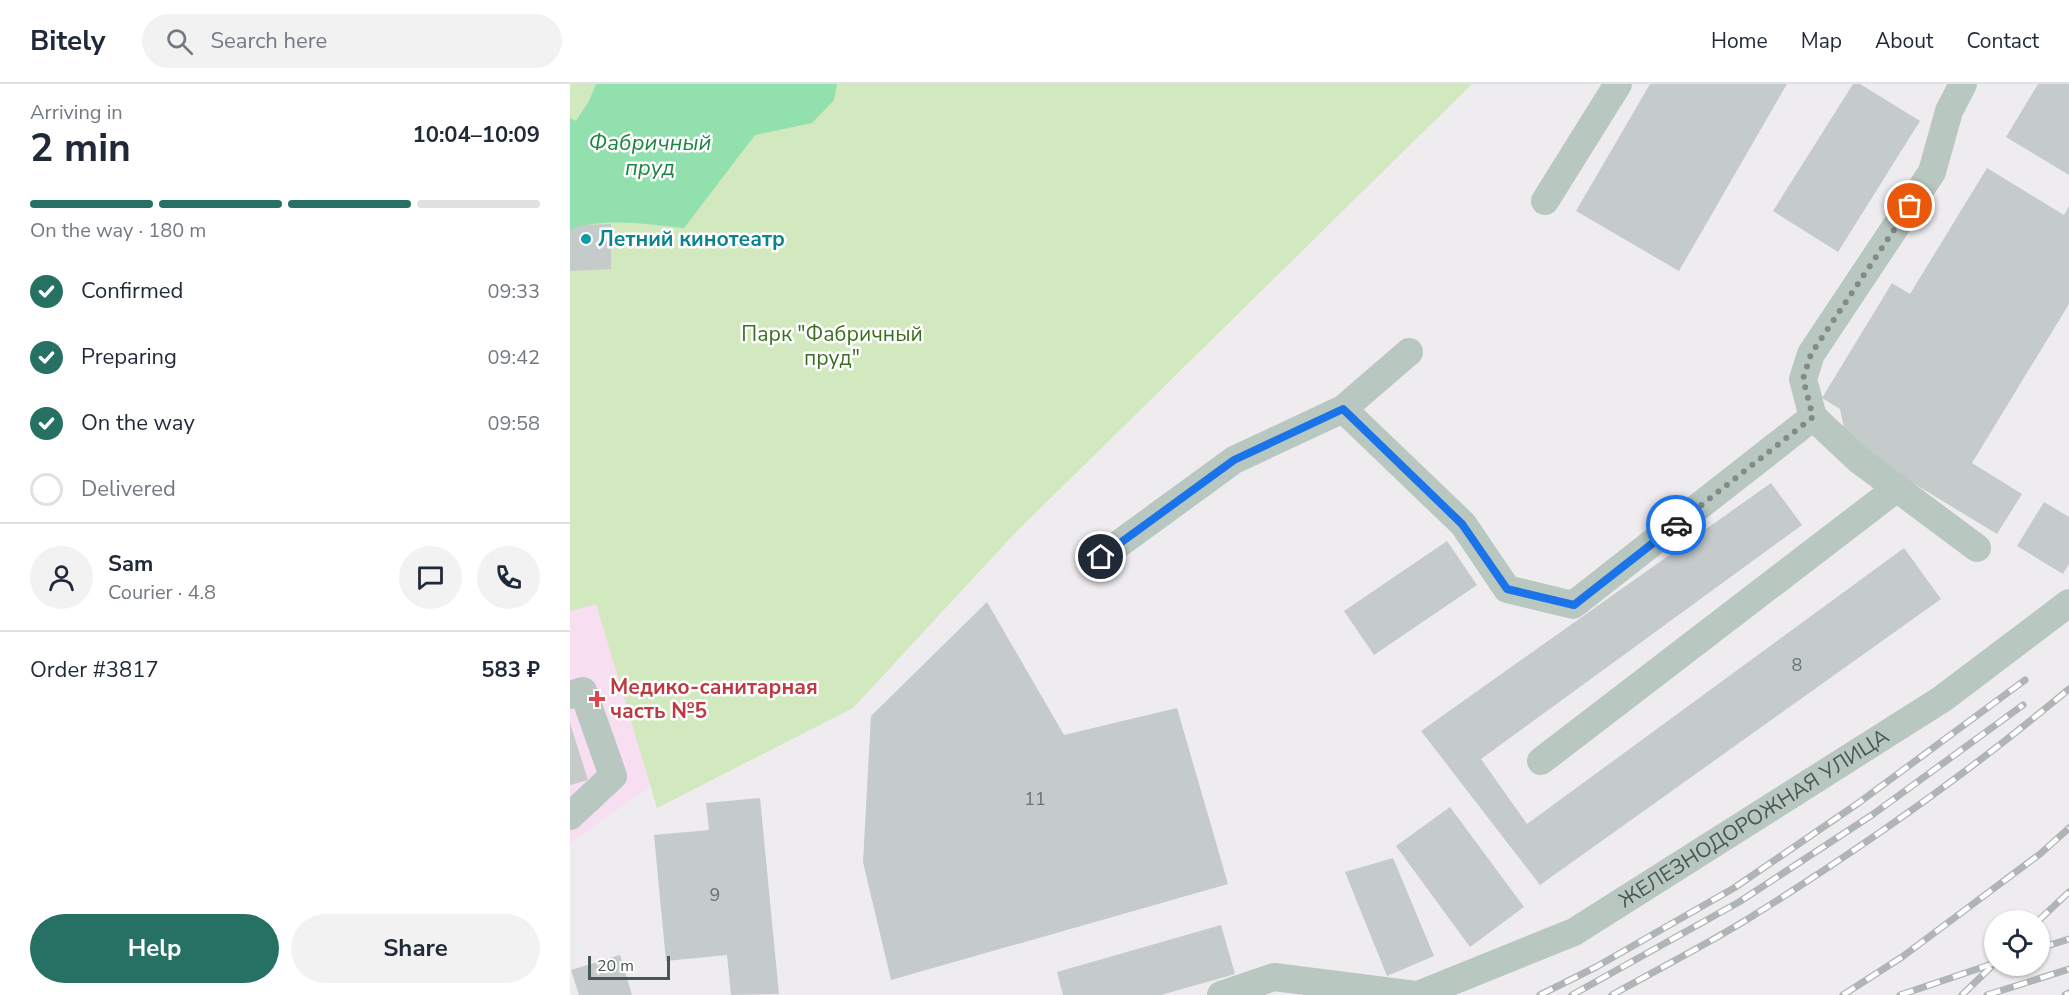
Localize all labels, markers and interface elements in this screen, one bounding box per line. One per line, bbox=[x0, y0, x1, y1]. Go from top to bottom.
search box bbox=[142, 14, 562, 68]
text: Bitely bbox=[30, 22, 106, 60]
icon: search bbox=[163, 25, 196, 58]
text: Search here bbox=[211, 26, 327, 56]
text: Home bbox=[1711, 27, 1768, 55]
text: Map bbox=[1801, 27, 1842, 55]
text: About bbox=[1875, 27, 1933, 55]
text: Contact bbox=[1966, 27, 2039, 55]
text: Arriving in bbox=[30, 99, 123, 126]
text: 10:04–10:09 bbox=[412, 120, 540, 150]
text: 2 min bbox=[30, 122, 131, 175]
water label: Фабричный пруд bbox=[589, 128, 711, 183]
pin bbox=[1884, 180, 1935, 231]
icon: bag bbox=[1893, 189, 1926, 222]
text: On the way · 180 m bbox=[30, 217, 206, 244]
place label: Летний кинотеатр bbox=[598, 225, 785, 253]
marker: Летний кинотеатр bbox=[579, 232, 593, 246]
icon: check bbox=[30, 275, 63, 308]
text: Confirmed bbox=[81, 276, 183, 306]
text: 09:33 bbox=[487, 278, 540, 305]
park label: Парк "Фабричный пруд" bbox=[741, 320, 923, 372]
icon: check bbox=[30, 341, 63, 374]
text: Preparing bbox=[81, 342, 177, 372]
text: 09:42 bbox=[487, 344, 540, 371]
icon: check bbox=[30, 407, 63, 440]
text: On the way bbox=[81, 408, 195, 438]
text: 09:58 bbox=[487, 410, 540, 437]
text: Delivered bbox=[81, 474, 176, 504]
courier bbox=[1646, 495, 1706, 555]
icon: car bbox=[1660, 509, 1693, 542]
pin bbox=[1075, 531, 1126, 582]
icon: home bbox=[1084, 540, 1117, 573]
button: person bbox=[30, 546, 93, 609]
button: chat bbox=[399, 546, 462, 609]
button: phone bbox=[477, 546, 540, 609]
text: Sam bbox=[108, 549, 153, 579]
text: Courier · 4.8 bbox=[108, 579, 216, 606]
house number: 8 bbox=[1792, 653, 1802, 677]
text: Order #3817 bbox=[30, 655, 159, 685]
text: 583 ₽ bbox=[481, 655, 540, 685]
place label: Медико-санитарная часть №5 bbox=[610, 673, 818, 725]
marker: Медико-санитарная часть №5 bbox=[588, 690, 606, 708]
street label: ЖЕЛЕЗНОДОРОЖНАЯ УЛИЦА bbox=[1613, 722, 1894, 914]
house number: 11 bbox=[1024, 787, 1046, 811]
house number: 9 bbox=[710, 883, 720, 907]
map controls bbox=[1984, 910, 2050, 976]
button: locate bbox=[1984, 910, 2050, 976]
button: Help bbox=[30, 914, 279, 983]
button: Share bbox=[291, 914, 540, 983]
scale bar bbox=[588, 953, 670, 980]
text: 20 m bbox=[597, 955, 634, 977]

